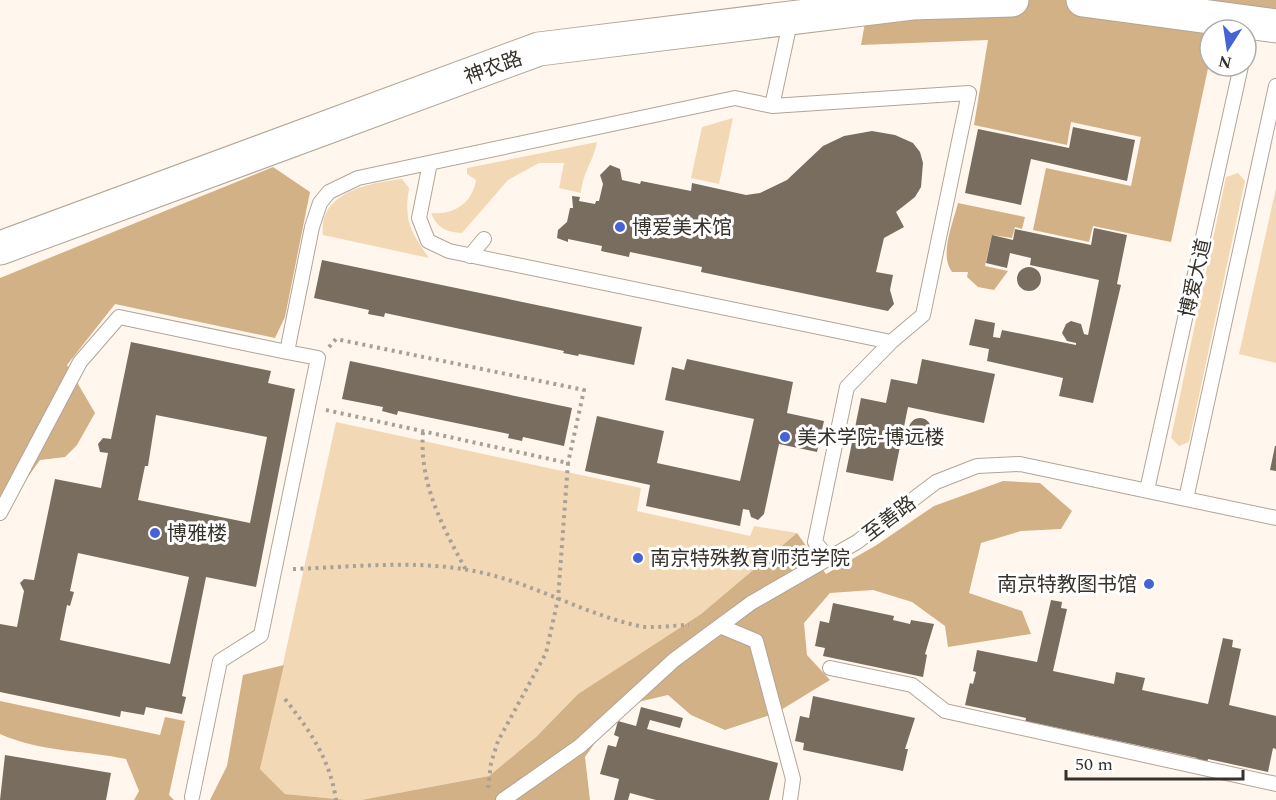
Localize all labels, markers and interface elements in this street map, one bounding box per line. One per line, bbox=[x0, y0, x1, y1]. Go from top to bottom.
north arrow bbox=[1198, 18, 1258, 78]
street label: 神农路 bbox=[460, 44, 527, 92]
text: N bbox=[1216, 49, 1234, 75]
place label: 博爱美术馆 bbox=[632, 213, 732, 243]
marker: 博爱美术馆 bbox=[613, 220, 627, 234]
street label: 博爱大道 bbox=[1172, 236, 1220, 321]
place label: 美术学院-博远楼 bbox=[797, 423, 945, 453]
marker: 美术学院-博远楼 bbox=[778, 430, 792, 444]
street label: 至善路 bbox=[857, 489, 923, 549]
place label: 博雅楼 bbox=[167, 519, 227, 549]
marker: 博雅楼 bbox=[148, 526, 162, 540]
place label: 南京特殊教育师范学院 bbox=[650, 544, 850, 574]
marker: 南京特殊教育师范学院 bbox=[631, 551, 645, 565]
place label: 南京特教图书馆 bbox=[997, 570, 1137, 600]
marker: 南京特教图书馆 bbox=[1142, 577, 1156, 591]
scale bar bbox=[1066, 743, 1243, 781]
text: 50 m bbox=[1075, 751, 1113, 778]

